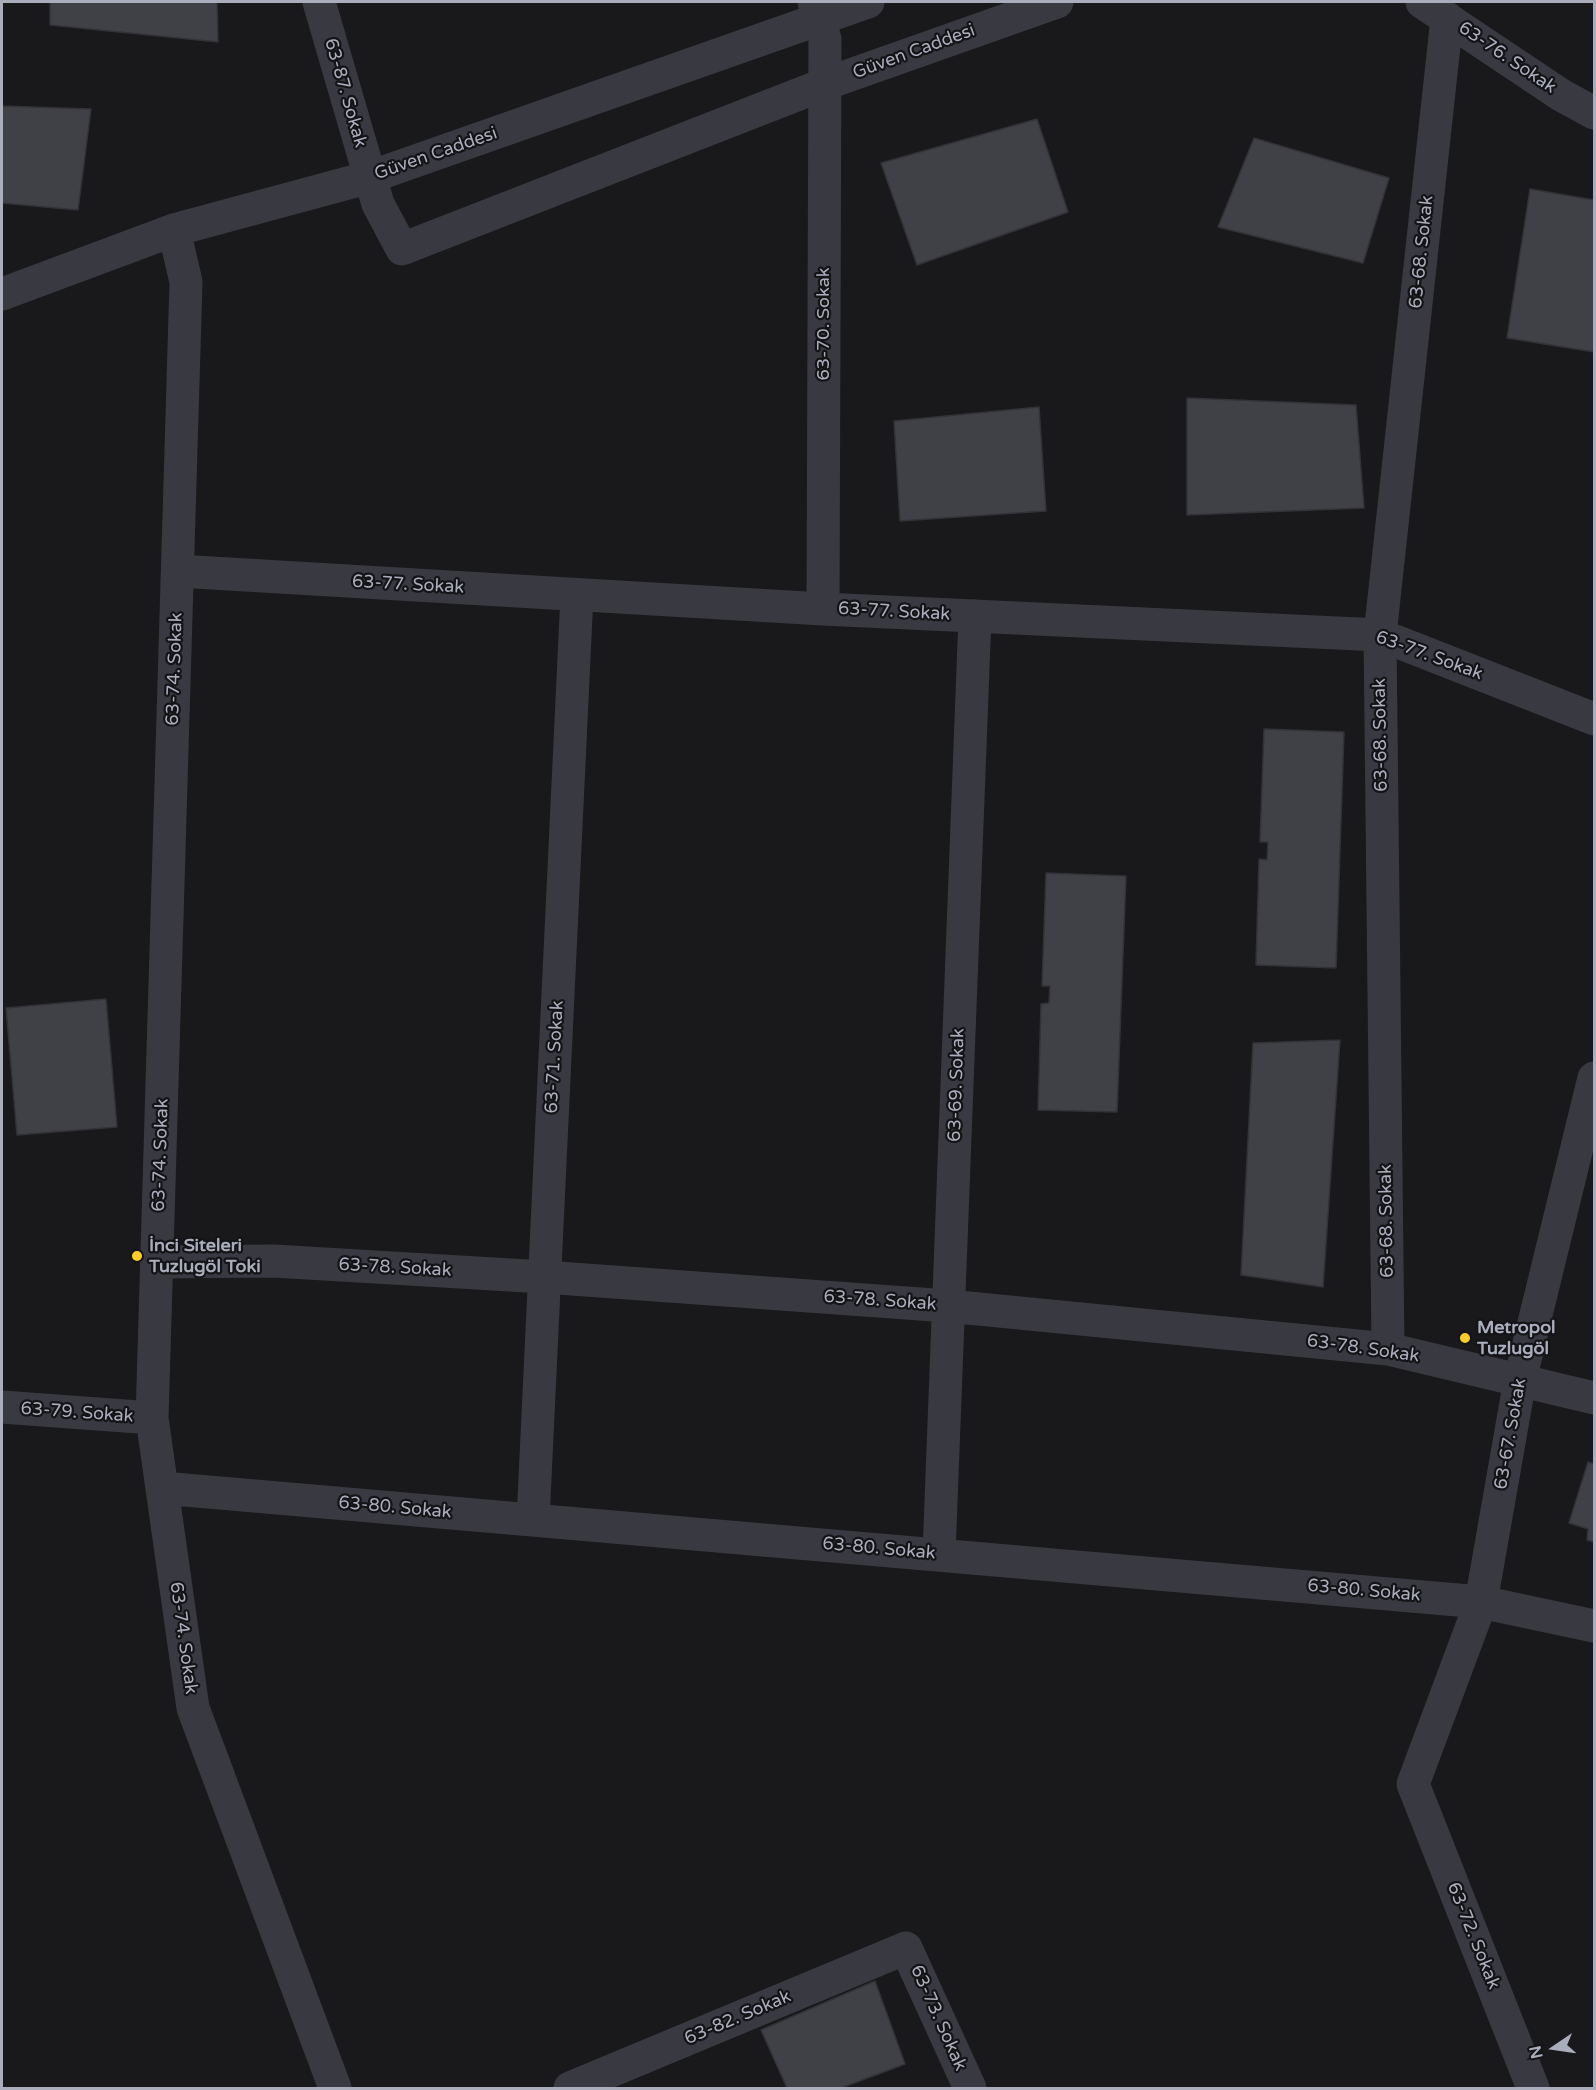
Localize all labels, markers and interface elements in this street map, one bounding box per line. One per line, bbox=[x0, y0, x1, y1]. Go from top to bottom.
street label: 63-76. Sokak bbox=[1454, 17, 1560, 99]
street label: Güven Caddesi bbox=[850, 20, 978, 84]
street label: 63-87. Sokak bbox=[319, 36, 371, 150]
street label: Güven Caddesi bbox=[372, 123, 500, 185]
street label: 63-68. Sokak bbox=[1405, 194, 1439, 310]
street label: 63-70. Sokak bbox=[813, 267, 835, 381]
street label: 63-77. Sokak bbox=[351, 571, 465, 599]
street label: 63-77. Sokak bbox=[837, 598, 951, 626]
street label: 63-74. Sokak bbox=[162, 612, 188, 726]
street label: 63-77. Sokak bbox=[1373, 627, 1485, 685]
street label: 63-68. Sokak bbox=[1369, 678, 1393, 792]
street label: 63-71. Sokak bbox=[541, 1000, 569, 1114]
street label: 63-69. Sokak bbox=[944, 1028, 970, 1142]
street label: 63-74. Sokak bbox=[148, 1098, 174, 1212]
street label: 63-68. Sokak bbox=[1375, 1164, 1399, 1278]
place label: İnci Siteleri Tuzlugöl Toki bbox=[149, 1235, 261, 1278]
marker: İnci Siteleri Tuzlugöl Toki bbox=[130, 1249, 144, 1263]
street label: 63-78. Sokak bbox=[338, 1254, 452, 1282]
street label: 63-78. Sokak bbox=[823, 1286, 937, 1316]
place label: Metropol Tuzlugöl bbox=[1477, 1317, 1556, 1360]
street label: 63-78. Sokak bbox=[1305, 1330, 1421, 1368]
marker: Metropol Tuzlugöl bbox=[1458, 1331, 1472, 1345]
street label: 63-67. Sokak bbox=[1491, 1377, 1531, 1491]
street label: 63-79. Sokak bbox=[20, 1398, 134, 1428]
street label: 63-80. Sokak bbox=[338, 1492, 452, 1524]
street label: 63-80. Sokak bbox=[822, 1533, 936, 1565]
street label: 63-80. Sokak bbox=[1307, 1575, 1421, 1607]
street label: 63-74. Sokak bbox=[164, 1580, 202, 1696]
street label: 63-72. Sokak bbox=[1442, 1879, 1504, 1993]
street label: 63-73. Sokak bbox=[905, 1962, 971, 2074]
street label: 63-82. Sokak bbox=[682, 1986, 794, 2050]
north arrow bbox=[1524, 2018, 1584, 2078]
text: N bbox=[1525, 2044, 1548, 2061]

